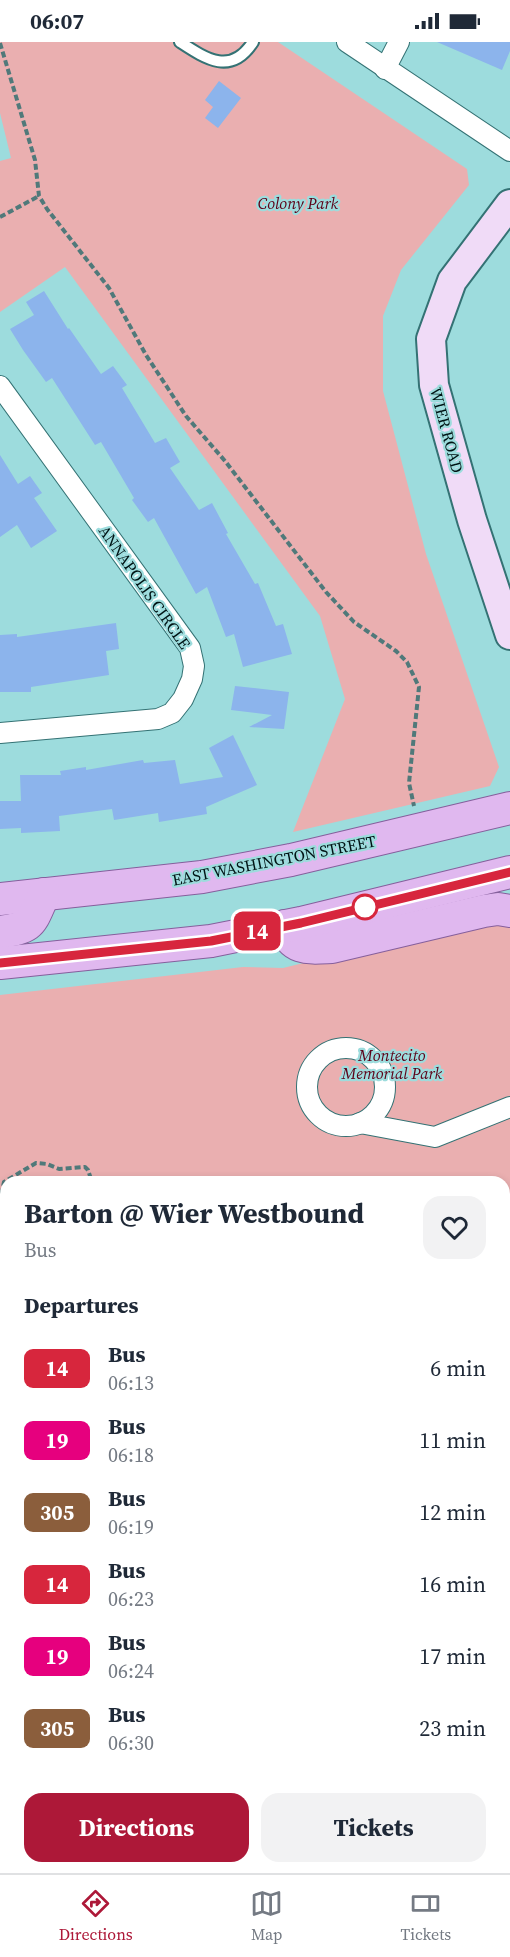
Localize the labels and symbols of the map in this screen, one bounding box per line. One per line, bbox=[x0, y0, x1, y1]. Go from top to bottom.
park label: Colony Park bbox=[258, 192, 339, 214]
street label: WIER ROAD bbox=[425, 385, 469, 475]
street label: ANNAPOLIS CIRCLE bbox=[94, 521, 196, 654]
street label: EAST WASHINGTON STREET bbox=[170, 829, 378, 891]
unlabelled marker bbox=[352, 894, 378, 920]
line badge: 14 bbox=[230, 912, 284, 950]
park label: Montecito Memorial Park bbox=[341, 1044, 443, 1084]

